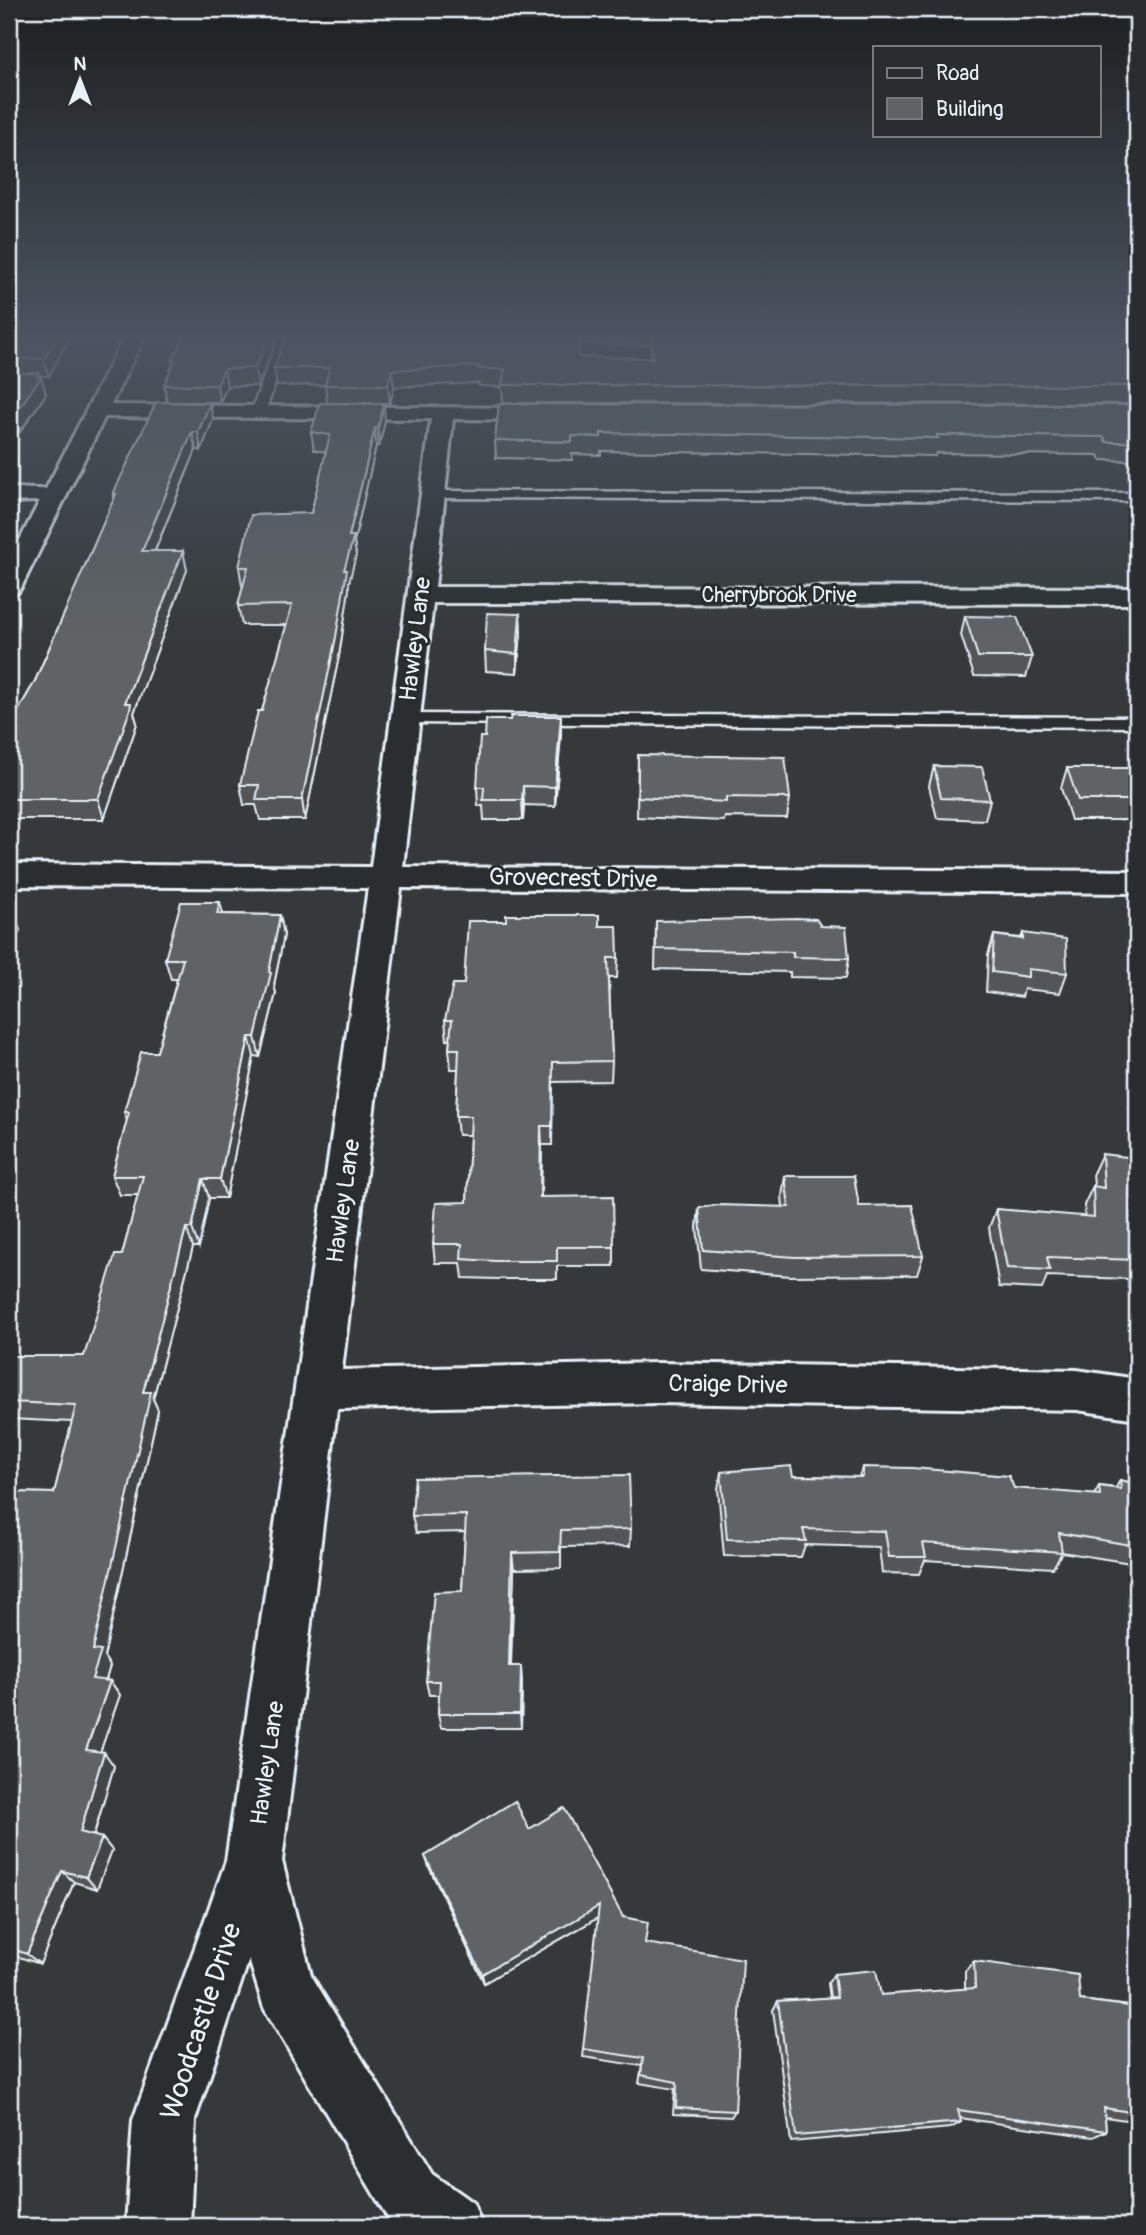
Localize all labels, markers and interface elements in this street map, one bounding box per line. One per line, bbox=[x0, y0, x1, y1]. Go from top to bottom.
north arrow bbox=[46, 46, 116, 116]
legend bbox=[873, 46, 1100, 136]
text: N bbox=[74, 52, 87, 76]
text: Road bbox=[936, 60, 980, 87]
text: Building bbox=[936, 96, 1003, 123]
street label: Hawley Lane bbox=[393, 575, 438, 703]
street label: Cherrybrook Drive bbox=[701, 582, 857, 609]
street label: Grovecrest Drive bbox=[489, 863, 658, 894]
street label: Hawley Lane bbox=[320, 1137, 367, 1265]
street label: Craige Drive bbox=[668, 1369, 788, 1400]
street label: Hawley Lane bbox=[244, 1699, 291, 1827]
street label: Woodcastle Drive bbox=[153, 1918, 250, 2124]

